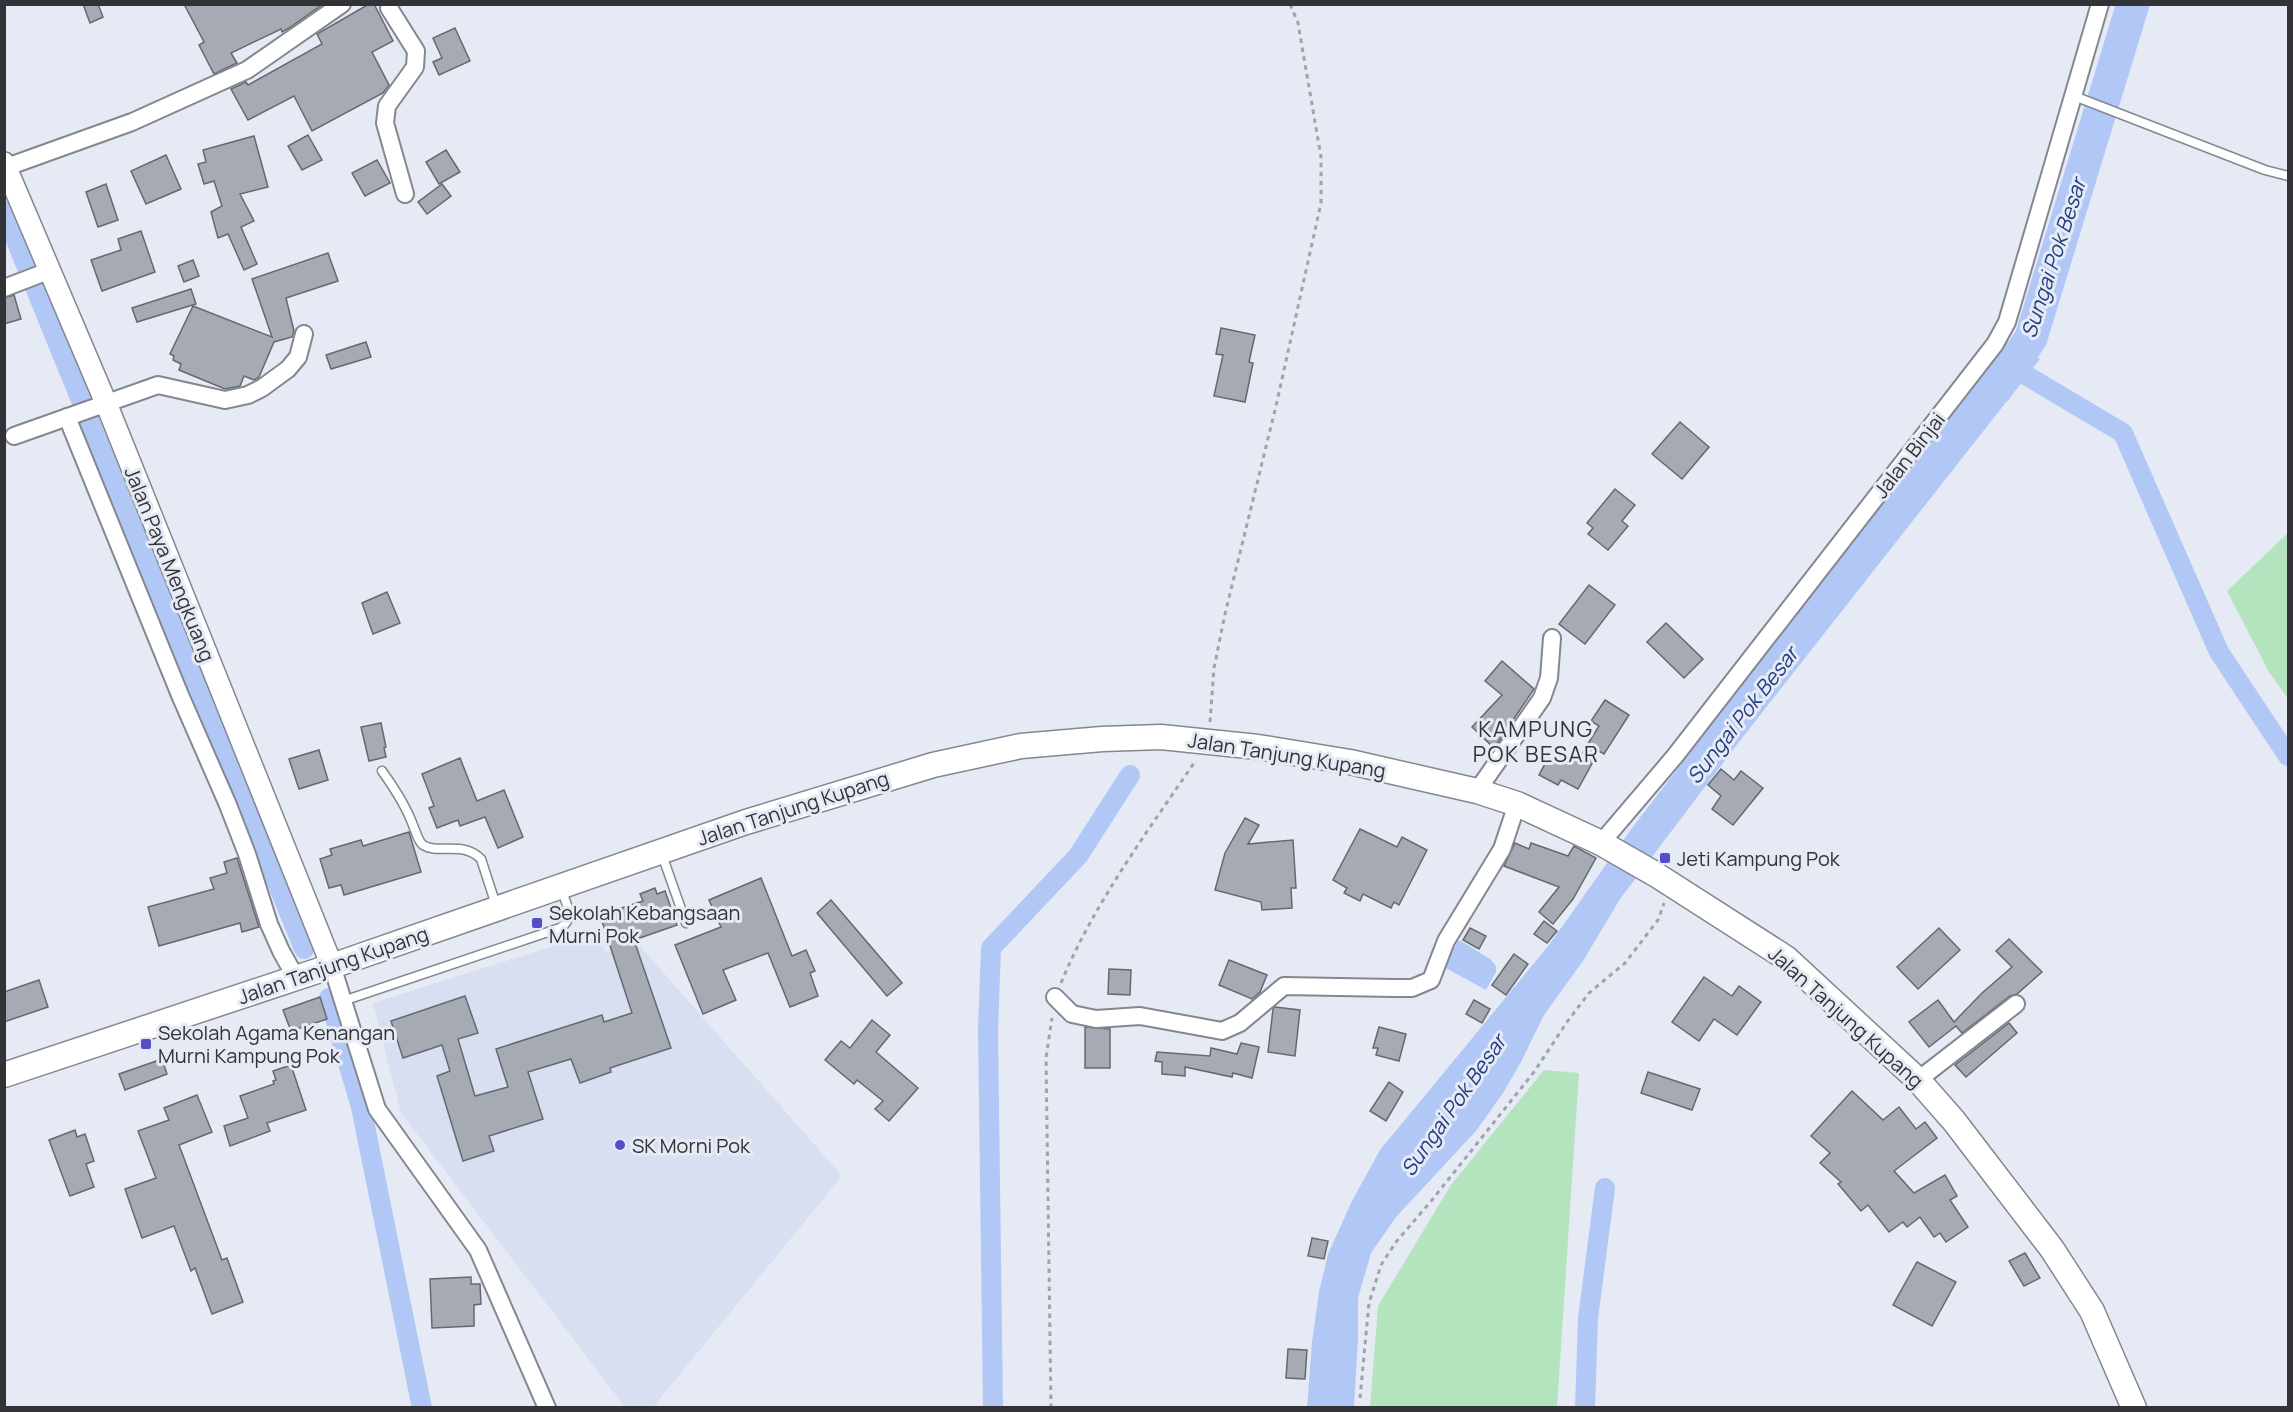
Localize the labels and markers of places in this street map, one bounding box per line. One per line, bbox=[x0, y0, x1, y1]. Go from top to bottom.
place label: Jeti Kampung Pok bbox=[1677, 845, 1841, 872]
marker: Jeti Kampung Pok bbox=[1658, 851, 1672, 865]
place label: Sekolah Kebangsaan Murni Pok bbox=[549, 899, 740, 949]
marker: Sekolah Kebangsaan Murni Pok bbox=[530, 916, 544, 930]
place label: Sekolah Agama Kenangan Murni Kampung Pok bbox=[158, 1019, 395, 1069]
marker: Sekolah Agama Kenangan Murni Kampung Pok bbox=[139, 1037, 153, 1051]
place label: SK Morni Pok bbox=[632, 1132, 751, 1159]
marker: SK Morni Pok bbox=[613, 1138, 627, 1152]

